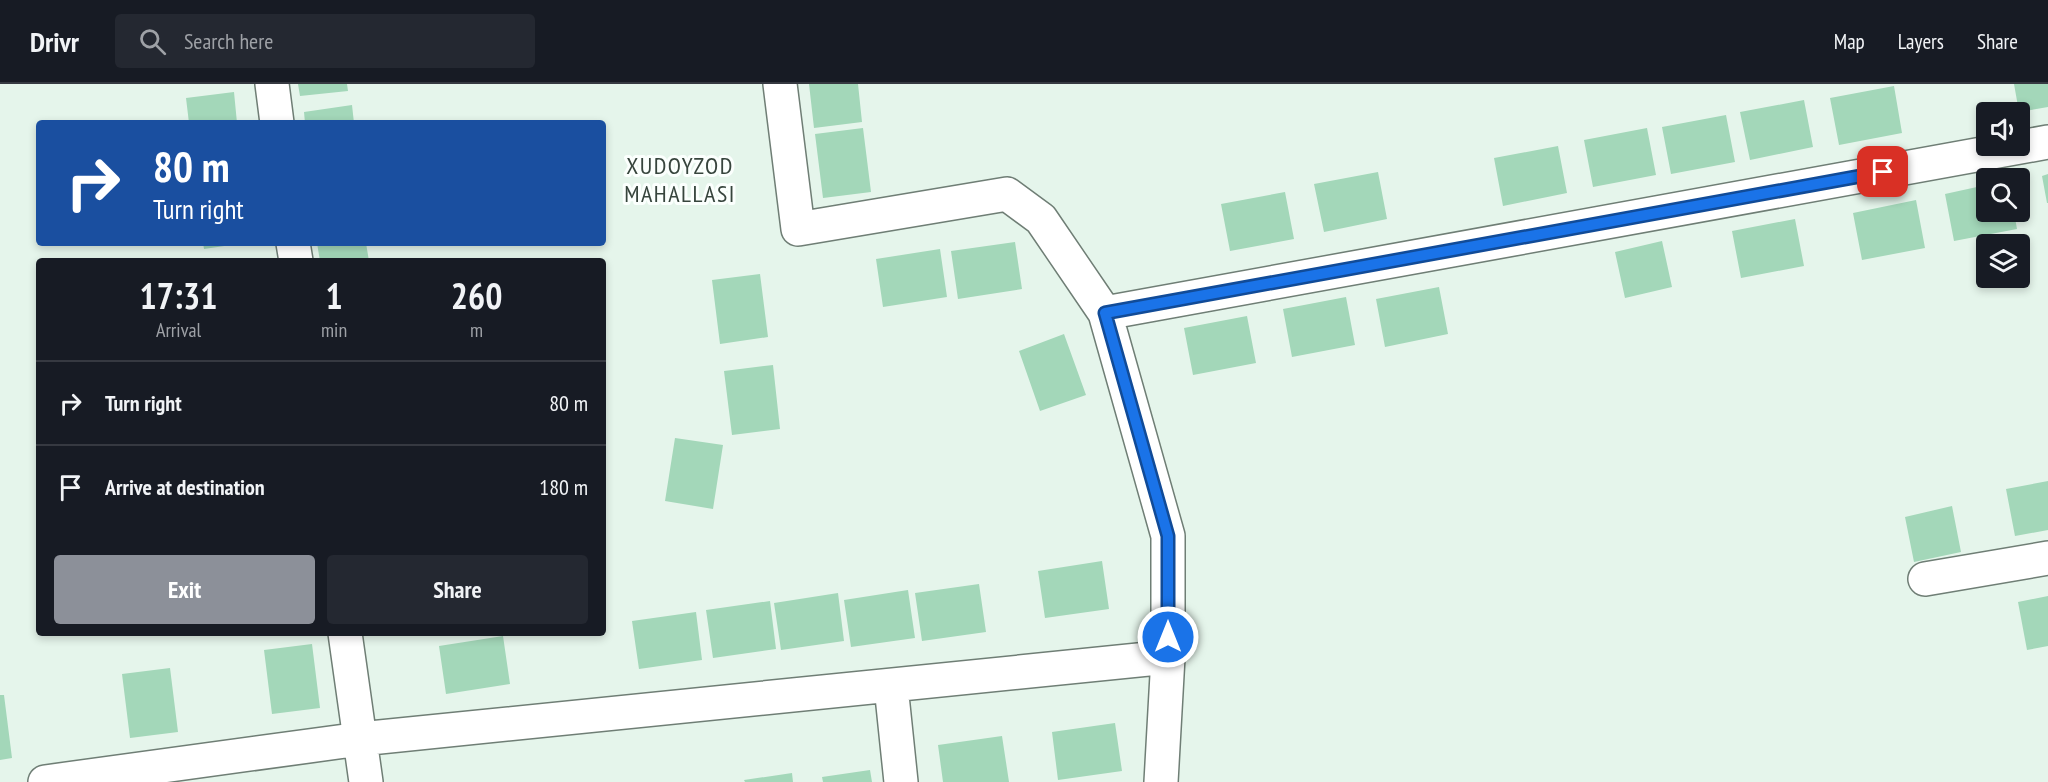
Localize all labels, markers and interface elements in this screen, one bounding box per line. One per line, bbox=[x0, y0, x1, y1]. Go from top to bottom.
search box bbox=[115, 14, 535, 68]
text: Drivr bbox=[30, 23, 79, 60]
icon: search bbox=[136, 25, 169, 58]
text: Search here bbox=[184, 27, 273, 55]
text: Map bbox=[1834, 28, 1865, 55]
text: Layers bbox=[1898, 28, 1944, 55]
text: Share bbox=[1977, 28, 2018, 55]
map controls bbox=[1976, 102, 2030, 288]
button: sound bbox=[1976, 102, 2030, 156]
text: 80 m bbox=[153, 139, 230, 194]
icon: right bbox=[54, 144, 132, 222]
pin bbox=[1857, 146, 1908, 197]
district label: XUDOYZOD MAHALLASI bbox=[624, 150, 736, 209]
icon: arrive bbox=[1866, 155, 1899, 188]
button: search bbox=[1976, 168, 2030, 222]
text: Turn right bbox=[153, 192, 244, 226]
button: layers bbox=[1976, 234, 2030, 288]
text: 17:31 bbox=[140, 272, 217, 319]
text: 1 bbox=[325, 272, 343, 319]
text: 260 bbox=[451, 272, 502, 319]
text: Arrival bbox=[156, 317, 201, 343]
text: min bbox=[321, 317, 347, 343]
text: m bbox=[470, 317, 483, 343]
icon: right bbox=[54, 387, 87, 420]
text: Turn right bbox=[105, 389, 182, 417]
text: 80 m bbox=[549, 389, 588, 417]
icon: arrive bbox=[54, 471, 87, 504]
text: Arrive at destination bbox=[105, 473, 265, 501]
text: 180 m bbox=[539, 473, 588, 501]
button: Exit bbox=[54, 555, 315, 624]
button: Share bbox=[327, 555, 588, 624]
position arrow bbox=[1136, 605, 1200, 669]

